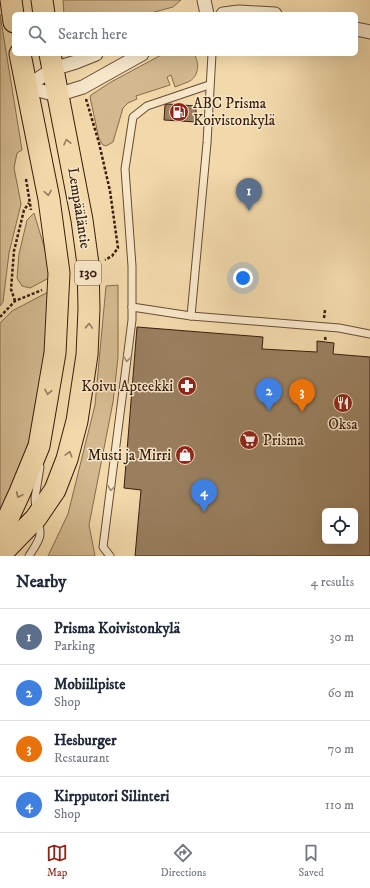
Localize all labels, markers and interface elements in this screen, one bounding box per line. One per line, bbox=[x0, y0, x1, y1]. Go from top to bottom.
search box bbox=[12, 12, 358, 56]
icon: search bbox=[26, 23, 48, 45]
text: Search here bbox=[58, 25, 127, 44]
place label: ABC Prisma Koivistonkylä bbox=[193, 94, 276, 130]
fuel station icon: ABC Prisma Koivistonkylä bbox=[168, 101, 190, 123]
one-way arrow bbox=[63, 138, 72, 145]
street label: Lempääläntie bbox=[63, 166, 95, 250]
pin: 1 bbox=[236, 178, 262, 211]
one-way arrow bbox=[44, 190, 52, 197]
road number: 130 bbox=[75, 261, 101, 285]
your location bbox=[233, 268, 253, 288]
one-way arrow bbox=[84, 323, 93, 329]
one-way arrow bbox=[123, 356, 132, 362]
pharmacy icon: Koivu Apteekki bbox=[176, 375, 198, 397]
place label: Koivu Apteekki bbox=[81, 377, 173, 396]
pin: 2 bbox=[256, 378, 282, 411]
pin: 3 bbox=[289, 379, 315, 412]
one-way arrow bbox=[44, 389, 53, 395]
restaurant icon: Oksa bbox=[332, 392, 354, 414]
place label: Oksa bbox=[328, 415, 358, 434]
supermarket icon: Prisma bbox=[238, 429, 260, 451]
place label: Prisma bbox=[263, 431, 304, 450]
shop icon: Musti ja Mirri bbox=[174, 444, 196, 466]
place label: Musti ja Mirri bbox=[88, 446, 171, 465]
one-way arrow bbox=[64, 451, 72, 457]
pin: 4 bbox=[191, 479, 217, 512]
one-way arrow bbox=[107, 485, 116, 491]
one-way arrow bbox=[16, 490, 24, 498]
map controls bbox=[322, 508, 358, 544]
button: locate bbox=[322, 508, 358, 544]
text: Nearby bbox=[16, 571, 66, 593]
text: 4 results bbox=[311, 574, 354, 590]
text: Prisma Koivistonkylä bbox=[54, 619, 180, 638]
text: 1 bbox=[27, 629, 31, 645]
text: 30 m bbox=[330, 629, 354, 645]
text: Parking bbox=[54, 638, 95, 654]
text: Mobiilipiste bbox=[54, 675, 125, 694]
text: 2 bbox=[26, 685, 32, 701]
text: 60 m bbox=[328, 685, 354, 701]
text: Shop bbox=[54, 694, 80, 710]
text: Hesburger bbox=[54, 731, 117, 750]
text: 3 bbox=[27, 741, 31, 757]
text: 70 m bbox=[328, 741, 354, 757]
text: Restaurant bbox=[54, 750, 110, 766]
text: Kirpputori Silinteri bbox=[54, 787, 169, 806]
text: 4 bbox=[25, 797, 33, 813]
text: 110 m bbox=[325, 797, 354, 813]
text: Shop bbox=[54, 806, 80, 822]
tab: Map bbox=[46, 842, 68, 880]
tab: Directions bbox=[161, 842, 206, 880]
tab: Saved bbox=[299, 842, 324, 880]

